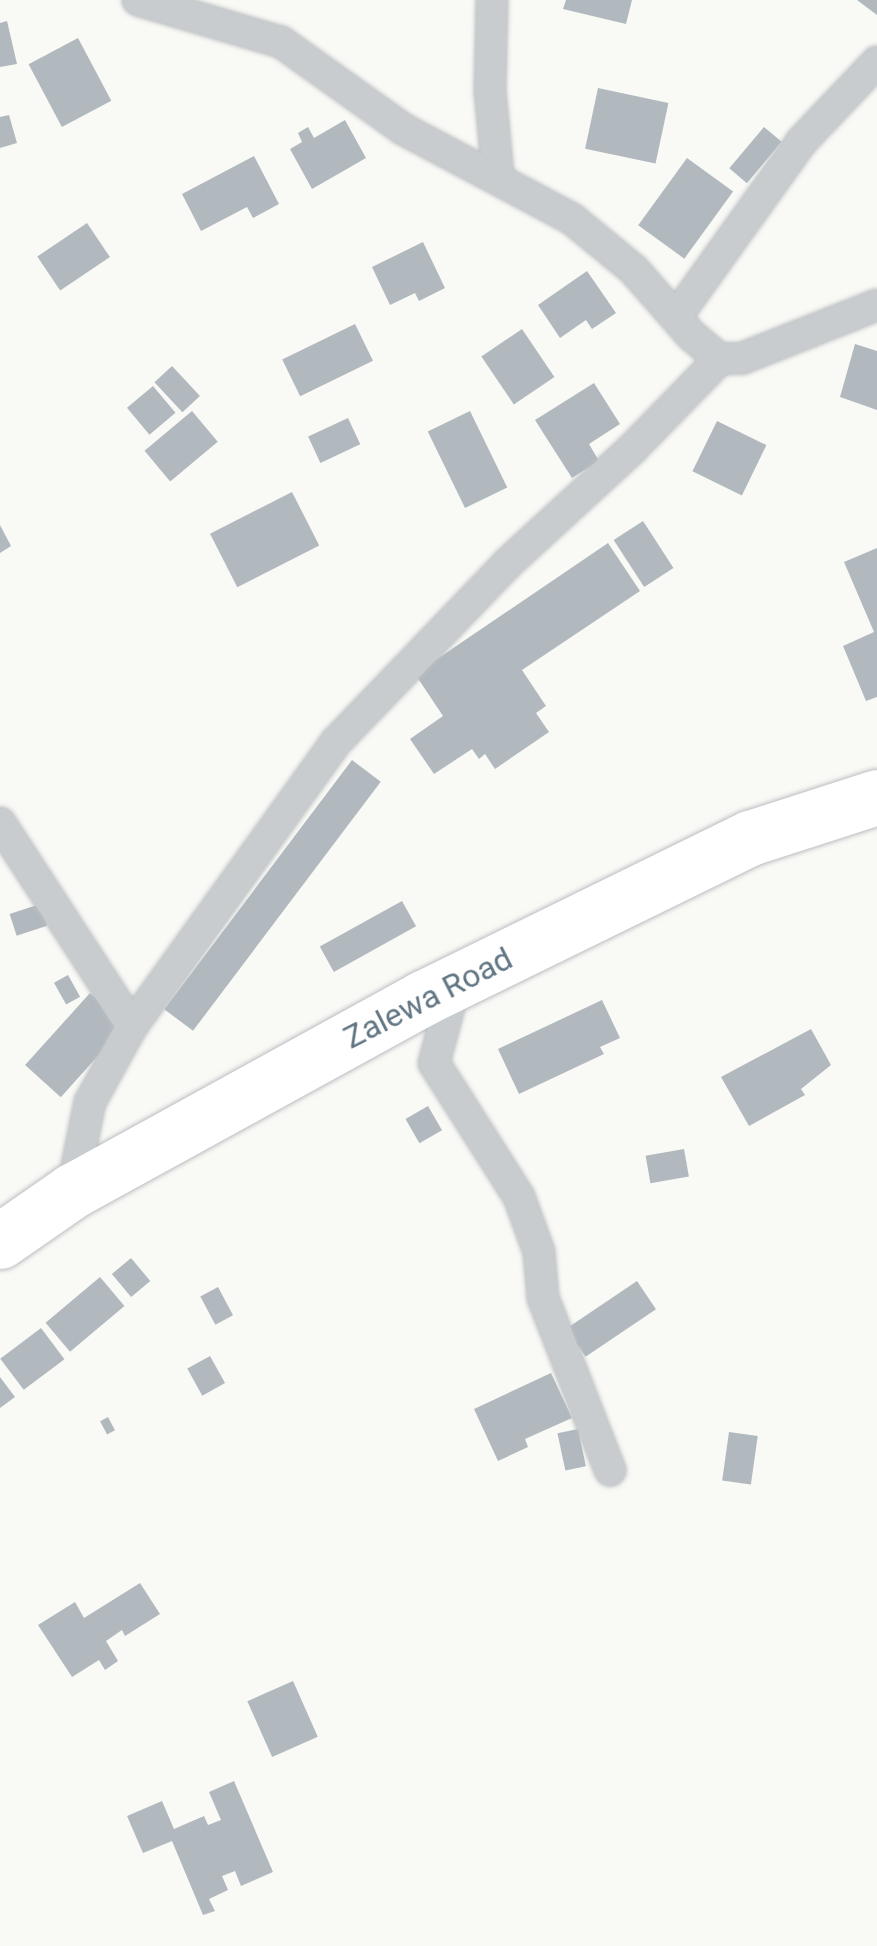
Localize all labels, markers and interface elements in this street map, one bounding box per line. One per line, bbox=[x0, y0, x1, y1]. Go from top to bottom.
street label: Zalewa Road bbox=[337, 939, 519, 1057]

